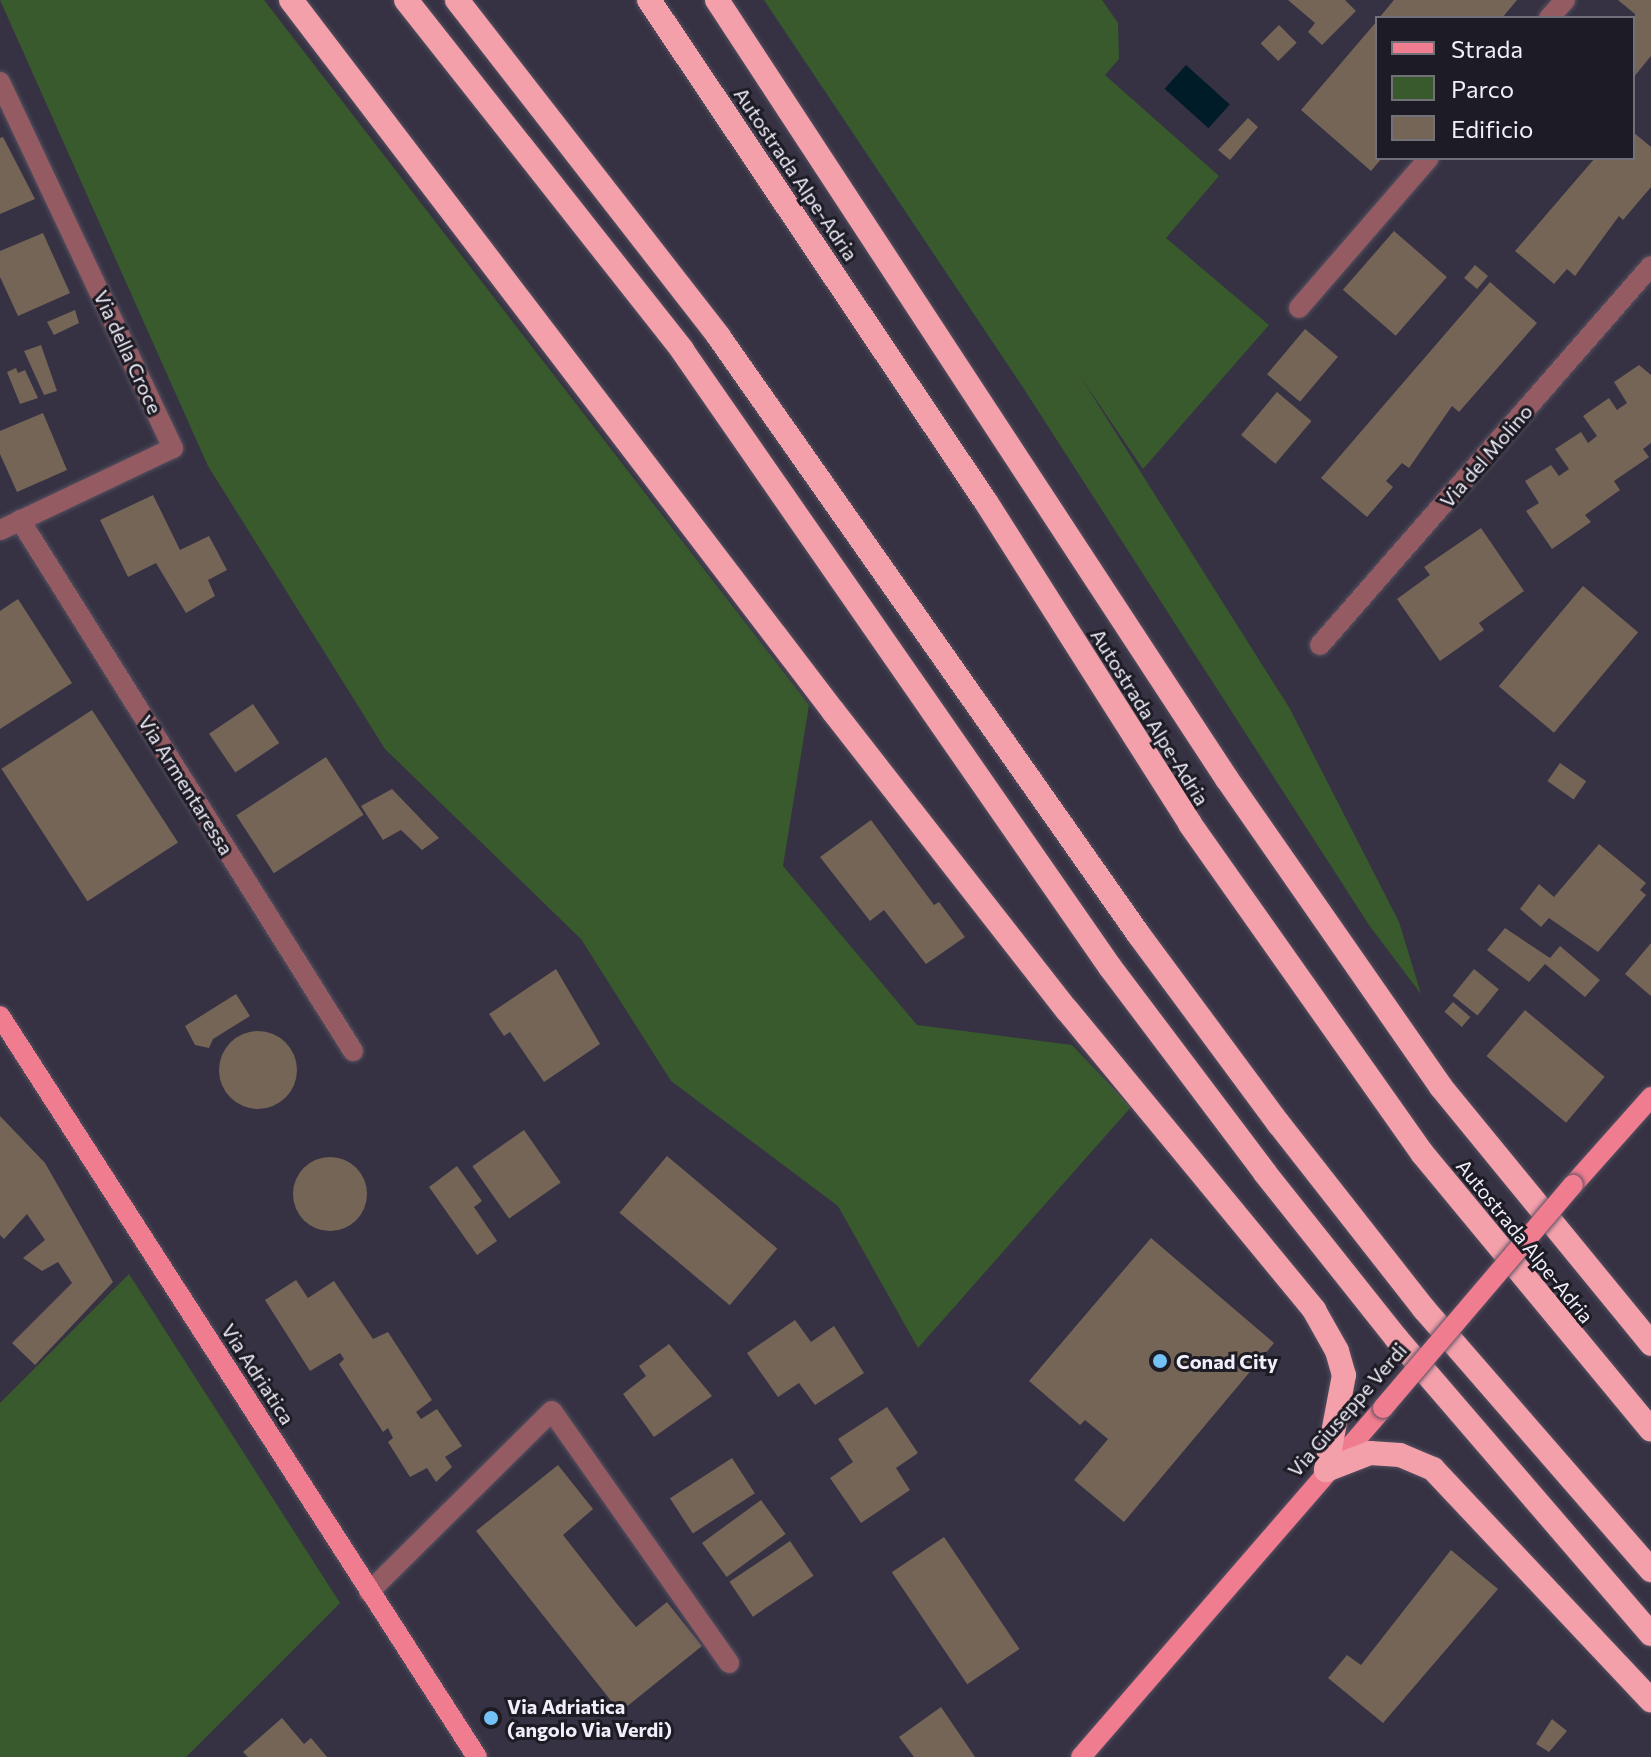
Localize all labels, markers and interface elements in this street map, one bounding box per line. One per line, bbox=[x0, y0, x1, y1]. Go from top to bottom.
legend bbox=[1375, 16, 1635, 160]
text: Strada bbox=[1451, 34, 1523, 63]
text: Parco bbox=[1451, 74, 1514, 103]
street label: Autostrada Alpe-Adria bbox=[729, 83, 863, 265]
text: Edificio bbox=[1451, 114, 1533, 143]
street label: Via della Croce bbox=[89, 286, 167, 418]
street label: Via del Molino bbox=[1435, 400, 1537, 512]
street label: Autostrada Alpe-Adria bbox=[1086, 624, 1214, 810]
street label: Via Armentaressa bbox=[133, 711, 239, 859]
street label: Autostrada Alpe-Adria bbox=[1452, 1154, 1598, 1328]
street label: Via Adriatica bbox=[217, 1319, 299, 1429]
street label: Via Giuseppe Verdi bbox=[1282, 1338, 1412, 1482]
place label: Conad City bbox=[1176, 1349, 1278, 1373]
marker: Conad City bbox=[1151, 1352, 1169, 1370]
place label: Via Adriatica (angolo Via Verdi) bbox=[507, 1694, 672, 1741]
marker: Via Adriatica (angolo Via Verdi) bbox=[482, 1709, 500, 1727]

